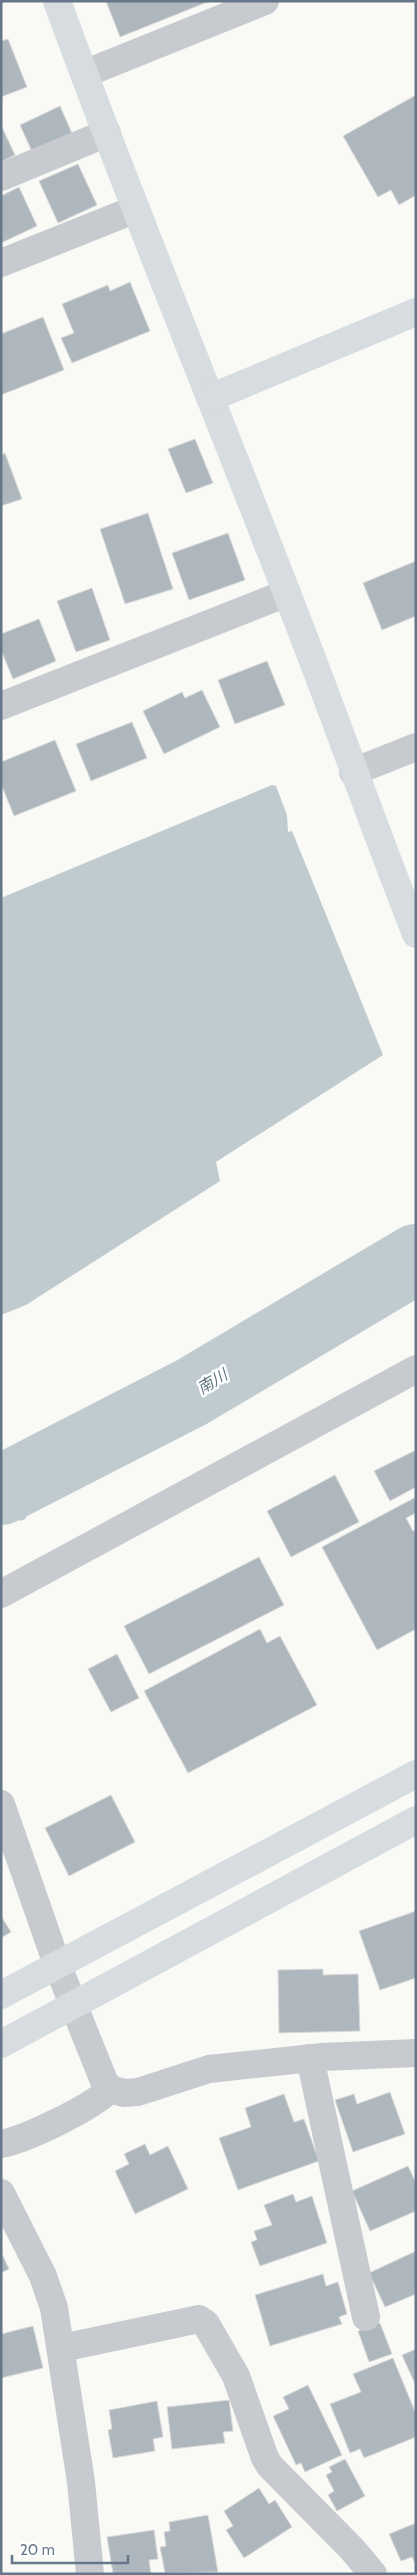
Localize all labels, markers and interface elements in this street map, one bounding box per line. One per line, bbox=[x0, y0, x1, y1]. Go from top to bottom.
water label: 南川 bbox=[194, 1364, 233, 1398]
scale bar bbox=[12, 2532, 129, 2564]
text: 20 m bbox=[20, 2541, 55, 2559]

